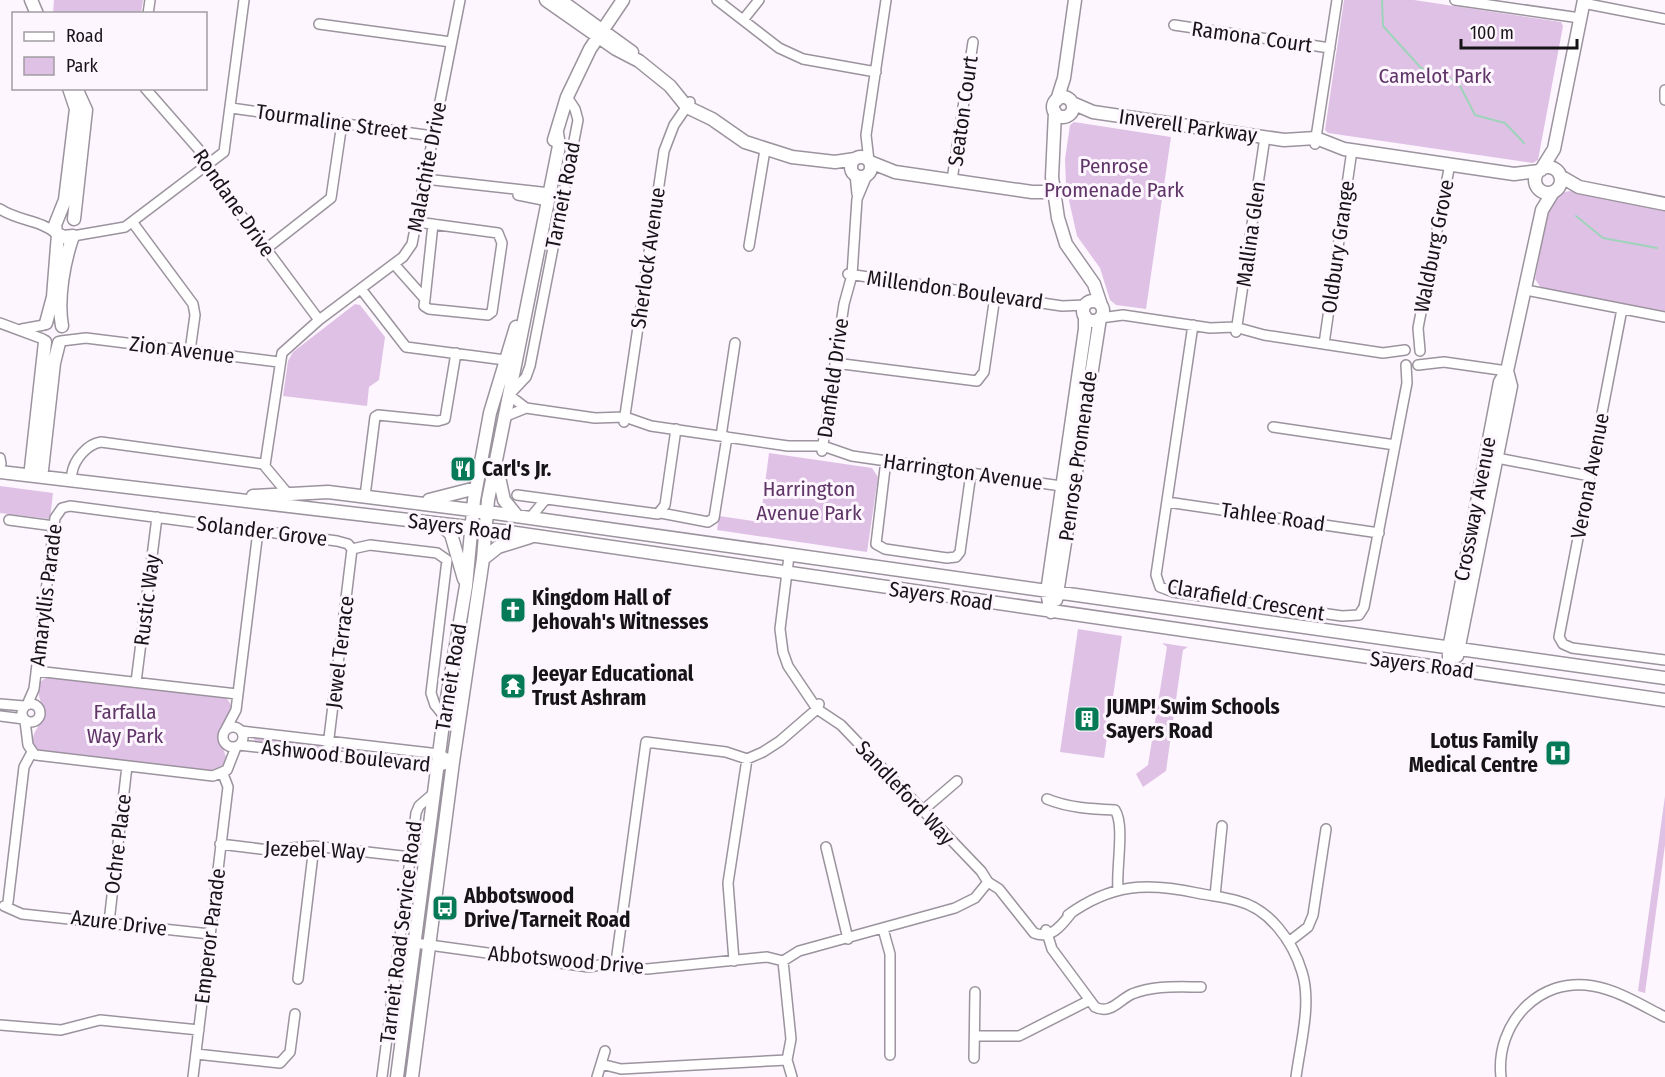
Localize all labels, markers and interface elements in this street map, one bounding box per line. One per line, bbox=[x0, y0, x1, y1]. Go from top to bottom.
legend bbox=[12, 12, 207, 90]
scale bar bbox=[1461, 12, 1576, 50]
street label: Ramona Court bbox=[1190, 16, 1314, 58]
text: 100 m bbox=[1470, 22, 1514, 44]
text: Road bbox=[66, 25, 103, 47]
street label: Seaton Court bbox=[942, 54, 984, 168]
text: Park bbox=[66, 55, 99, 77]
park label: Camelot Park bbox=[1379, 63, 1492, 89]
street label: Tourmaline Street bbox=[254, 98, 410, 146]
street label: Malachite Drive bbox=[402, 100, 452, 234]
street label: Inverell Parkway bbox=[1117, 103, 1259, 149]
street label: Tarneit Road bbox=[540, 139, 586, 251]
street label: Rondane Drive bbox=[187, 144, 281, 262]
park label: Penrose Promenade Park bbox=[1044, 153, 1184, 203]
street label: Waldburg Grove bbox=[1408, 177, 1460, 315]
street label: Mallina Glen bbox=[1231, 179, 1271, 289]
street label: Oldbury Grange bbox=[1316, 179, 1360, 315]
street label: Sherlock Avenue bbox=[625, 186, 671, 330]
street label: Millendon Boulevard bbox=[865, 265, 1045, 315]
street label: Danfield Drive bbox=[812, 316, 854, 440]
street label: Zion Avenue bbox=[128, 331, 236, 369]
street label: Penrose Promenade bbox=[1053, 369, 1103, 543]
street label: Verona Avenue bbox=[1565, 411, 1615, 541]
street label: Crossway Avenue bbox=[1448, 435, 1502, 583]
street label: Harrington Avenue bbox=[882, 448, 1044, 496]
restaurant icon: Carl's Jr. bbox=[448, 454, 478, 484]
place label: Carl's Jr. bbox=[482, 456, 551, 482]
park label: Harrington Avenue Park bbox=[756, 476, 862, 526]
street label: Tahlee Road bbox=[1219, 497, 1327, 537]
street label: Sayers Road bbox=[407, 508, 513, 546]
street label: Solander Grove bbox=[195, 510, 329, 552]
street label: Amaryllis Parade bbox=[24, 522, 68, 668]
street label: Rustic Way bbox=[128, 552, 166, 647]
street label: Clarafield Crescent bbox=[1165, 573, 1327, 627]
street label: Sayers Road bbox=[887, 576, 995, 616]
place label: Kingdom Hall of Jehovah's Witnesses bbox=[531, 585, 708, 635]
street label: Jewel Terrace bbox=[320, 594, 360, 710]
church icon: Kingdom Hall of Jehovah's Witnesses bbox=[498, 595, 528, 625]
street label: Tarneit Road bbox=[430, 621, 472, 733]
street label: Sayers Road bbox=[1369, 646, 1475, 684]
place label: Jeeyar Educational Trust Ashram bbox=[531, 661, 694, 711]
temple icon: Jeeyar Educational Trust Ashram bbox=[498, 671, 528, 701]
place label: JUMP! Swim Schools Sayers Road bbox=[1105, 694, 1280, 744]
park label: Farfalla Way Park bbox=[87, 699, 164, 749]
building icon: JUMP! Swim Schools Sayers Road bbox=[1072, 704, 1102, 734]
place label: Lotus Family Medical Centre bbox=[1409, 728, 1539, 778]
street label: Ashwood Boulevard bbox=[260, 734, 432, 778]
street label: Sandleford Way bbox=[850, 735, 960, 851]
hospital icon: Lotus Family Medical Centre bbox=[1543, 738, 1573, 768]
street label: Ochre Place bbox=[99, 792, 137, 896]
street label: Tarneit Road Service Road bbox=[374, 820, 428, 1044]
street label: Jezebel Way bbox=[264, 835, 367, 865]
street label: Emperor Parade bbox=[189, 867, 231, 1005]
place label: Abbotswood Drive/Tarneit Road bbox=[463, 883, 630, 933]
bus stop icon: Abbotswood Drive/Tarneit Road bbox=[430, 893, 460, 923]
street label: Azure Drive bbox=[69, 904, 169, 942]
street label: Abbotswood Drive bbox=[487, 940, 645, 980]

